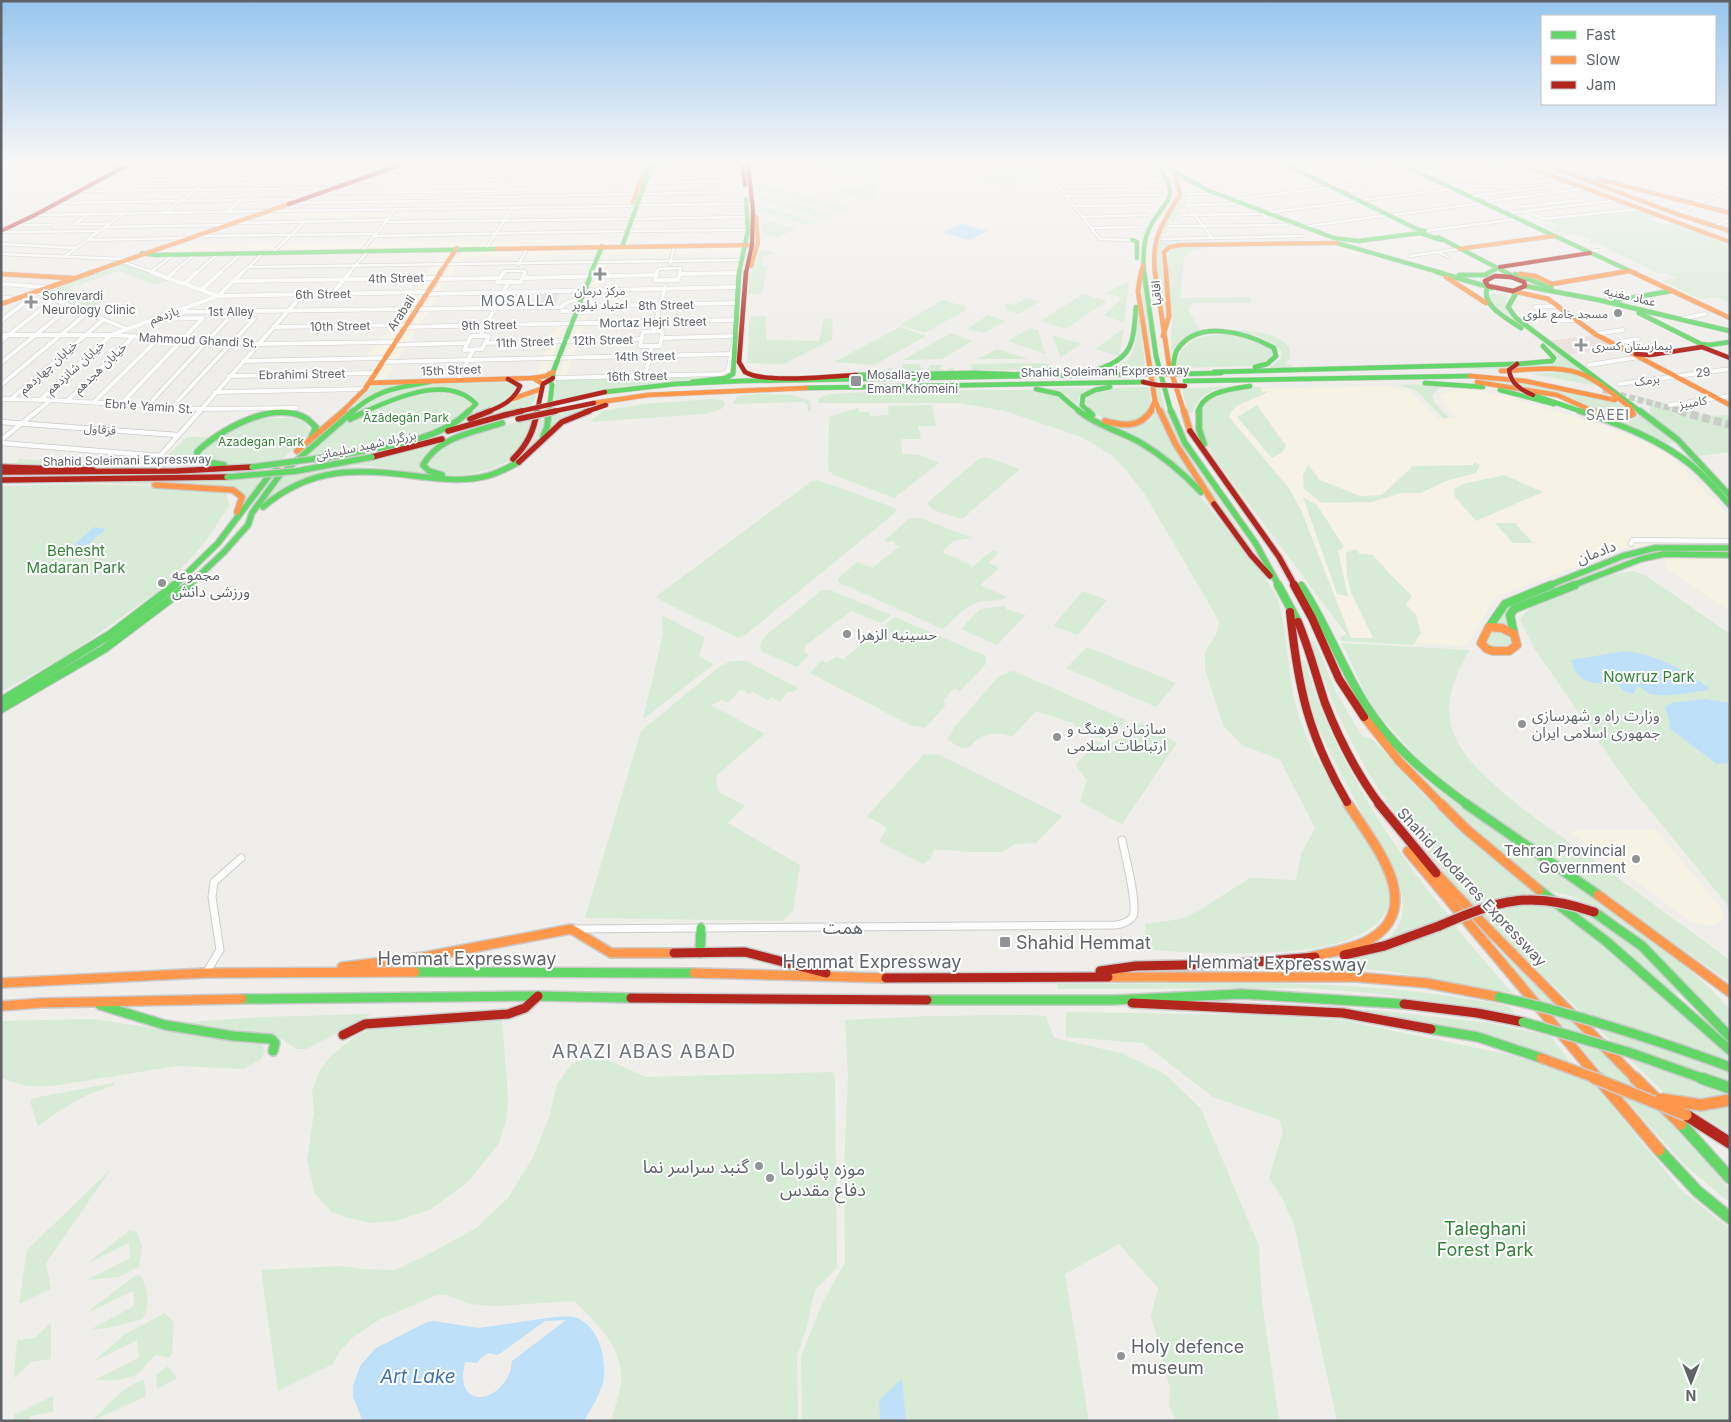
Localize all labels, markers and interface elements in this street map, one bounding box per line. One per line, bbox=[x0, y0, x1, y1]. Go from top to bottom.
legend bbox=[1541, 15, 1716, 105]
text: Fast bbox=[1586, 25, 1616, 44]
text: Slow bbox=[1586, 50, 1620, 69]
text: Jam bbox=[1586, 75, 1616, 94]
marker: مرکز درمان اعتیاد نیلوپر bbox=[593, 267, 607, 281]
street label: 4th Street bbox=[368, 270, 424, 286]
street label: اقاقیا bbox=[1148, 280, 1164, 306]
place label: مرکز درمان اعتیاد نیلوپر bbox=[571, 283, 628, 313]
street label: عماد مغنیه bbox=[1603, 283, 1657, 309]
street label: 6th Street bbox=[295, 286, 351, 302]
place label: Sohrevardi Neurology Clinic bbox=[42, 288, 136, 317]
street label: Arabali bbox=[384, 292, 418, 334]
district label: MOSALLA bbox=[481, 292, 555, 309]
marker: Sohrevardi Neurology Clinic bbox=[24, 295, 38, 309]
street label: 8th Street bbox=[638, 297, 694, 313]
street label: یازدهم bbox=[147, 303, 182, 329]
street label: 1st Alley bbox=[208, 304, 254, 319]
place label: مسجد جامع علوی bbox=[1523, 306, 1608, 323]
marker: مسجد جامع علوی bbox=[1612, 307, 1624, 319]
street label: Mortaz Hejri Street bbox=[599, 314, 707, 330]
street label: 9th Street bbox=[461, 317, 517, 333]
street label: 10th Street bbox=[309, 318, 371, 334]
street label: Mahmoud Ghandi St. bbox=[138, 329, 258, 351]
street label: 12th Street bbox=[573, 332, 633, 348]
street label: 11th Street bbox=[496, 333, 554, 351]
street label: خیابان چهاردهم bbox=[16, 337, 82, 399]
street label: خیابان شانزدهم bbox=[43, 337, 109, 399]
marker: بیمارستان کسری bbox=[1574, 338, 1588, 352]
place label: بیمارستان کسری bbox=[1592, 338, 1672, 353]
street label: خیابان هجدهم bbox=[70, 339, 131, 398]
street label: 14th Street bbox=[614, 348, 676, 364]
street label: 15th Street bbox=[421, 361, 482, 379]
street label: Shahid Soleimani Expressway bbox=[1020, 362, 1190, 380]
street label: 29 bbox=[1695, 364, 1711, 380]
street label: Ebrahimi Street bbox=[259, 366, 345, 382]
place label: Mosalla-ye Emam Khomeini bbox=[867, 367, 958, 396]
street label: 16th Street bbox=[607, 368, 667, 384]
street label: برمک bbox=[1633, 371, 1661, 389]
marker: Mosalla-ye Emam Khomeini bbox=[849, 374, 863, 388]
street label: کامبیز bbox=[1677, 392, 1709, 412]
street label: Ebn'e Yamin St. bbox=[104, 395, 194, 417]
district label: SAEEI bbox=[1586, 406, 1630, 423]
park label: Āzādegān Park bbox=[363, 410, 450, 425]
street label: قرقاول bbox=[83, 420, 117, 438]
street label: بزرگراه شهید سلیمانی bbox=[315, 427, 418, 463]
park label: Azadegan Park bbox=[218, 434, 305, 449]
street label: Shahid Soleimani Expressway bbox=[42, 451, 212, 469]
street label: دادمان bbox=[1574, 536, 1618, 568]
park label: Behesht Madaran Park bbox=[27, 541, 126, 577]
place label: مجموعه ورزشی دانش bbox=[172, 565, 250, 601]
marker: مجموعه ورزشی دانش bbox=[156, 577, 168, 589]
place label: حسینیه الزهرا bbox=[857, 625, 937, 644]
marker: حسینیه الزهرا bbox=[841, 628, 853, 640]
park label: Nowruz Park bbox=[1603, 667, 1695, 686]
place label: وزارت راه و شهرسازی جمهوری اسلامی ایران bbox=[1532, 706, 1660, 742]
marker: وزارت راه و شهرسازی جمهوری اسلامی ایران bbox=[1516, 718, 1528, 730]
place label: سازمان فرهنگ و ارتباطات اسلامی bbox=[1067, 719, 1167, 755]
marker: سازمان فرهنگ و ارتباطات اسلامی bbox=[1051, 731, 1063, 743]
street label: Shahid Modarres Expressway bbox=[1393, 804, 1551, 971]
place label: Tehran Provincial Government bbox=[1504, 841, 1626, 877]
marker: Tehran Provincial Government bbox=[1630, 853, 1642, 865]
street label: همت bbox=[823, 917, 863, 938]
place label: Shahid Hemmat bbox=[1016, 932, 1151, 953]
marker: Shahid Hemmat bbox=[998, 935, 1012, 949]
street label: Hemmat Expressway bbox=[378, 948, 556, 969]
street label: Hemmat Expressway bbox=[783, 951, 961, 972]
street label: Hemmat Expressway bbox=[1187, 951, 1367, 975]
district label: ARAZI ABAS ABAD bbox=[552, 1040, 736, 1063]
place label: گنبد سراسر نما bbox=[643, 1156, 750, 1178]
place label: موزه پانوراما دفاع مقدس bbox=[780, 1158, 866, 1204]
marker: گنبد سراسر نما bbox=[753, 1160, 765, 1172]
marker: موزه پانوراما دفاع مقدس bbox=[764, 1172, 776, 1184]
park label: Taleghani Forest Park bbox=[1437, 1218, 1533, 1260]
place label: Holy defence museum bbox=[1131, 1336, 1244, 1378]
marker: Holy defence museum bbox=[1115, 1350, 1127, 1362]
north arrow bbox=[1666, 1357, 1716, 1407]
water label: Art Lake bbox=[379, 1365, 456, 1388]
text: N bbox=[1686, 1387, 1696, 1404]

